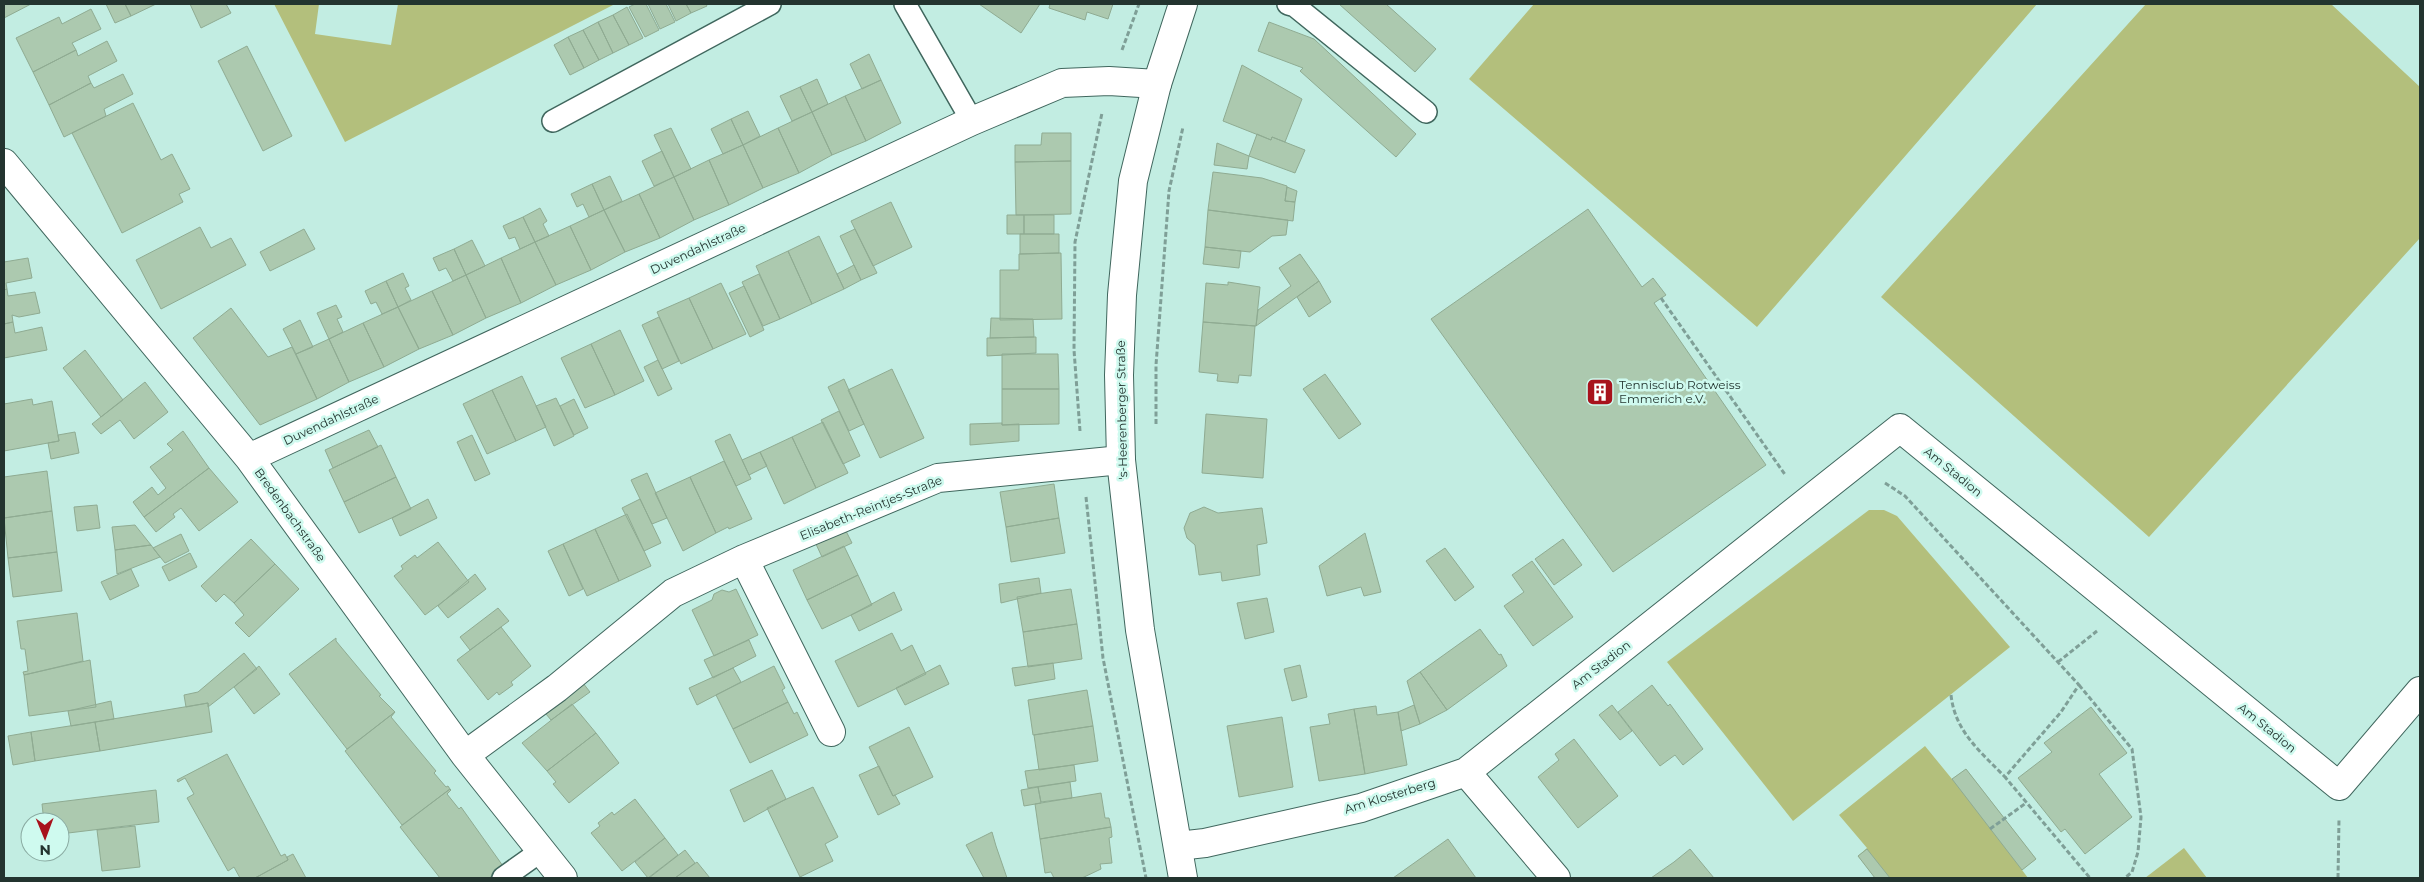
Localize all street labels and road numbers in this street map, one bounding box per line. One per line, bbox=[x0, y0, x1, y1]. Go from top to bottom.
street label: Duvendahlstraße bbox=[648, 220, 748, 277]
street label: 's-Heerenberger Straße bbox=[1113, 340, 1130, 480]
street label: Duvendahlstraße bbox=[281, 391, 381, 448]
street label: Am Stadion bbox=[1921, 444, 1985, 500]
street label: Bredenbachstraße bbox=[251, 465, 329, 564]
street label: Elisabeth-Reintjes-Straße bbox=[797, 472, 944, 543]
street label: Am Stadion bbox=[1568, 637, 1633, 692]
street label: Am Stadion bbox=[2235, 700, 2299, 756]
street label: Am Klosterberg bbox=[1342, 775, 1437, 817]

